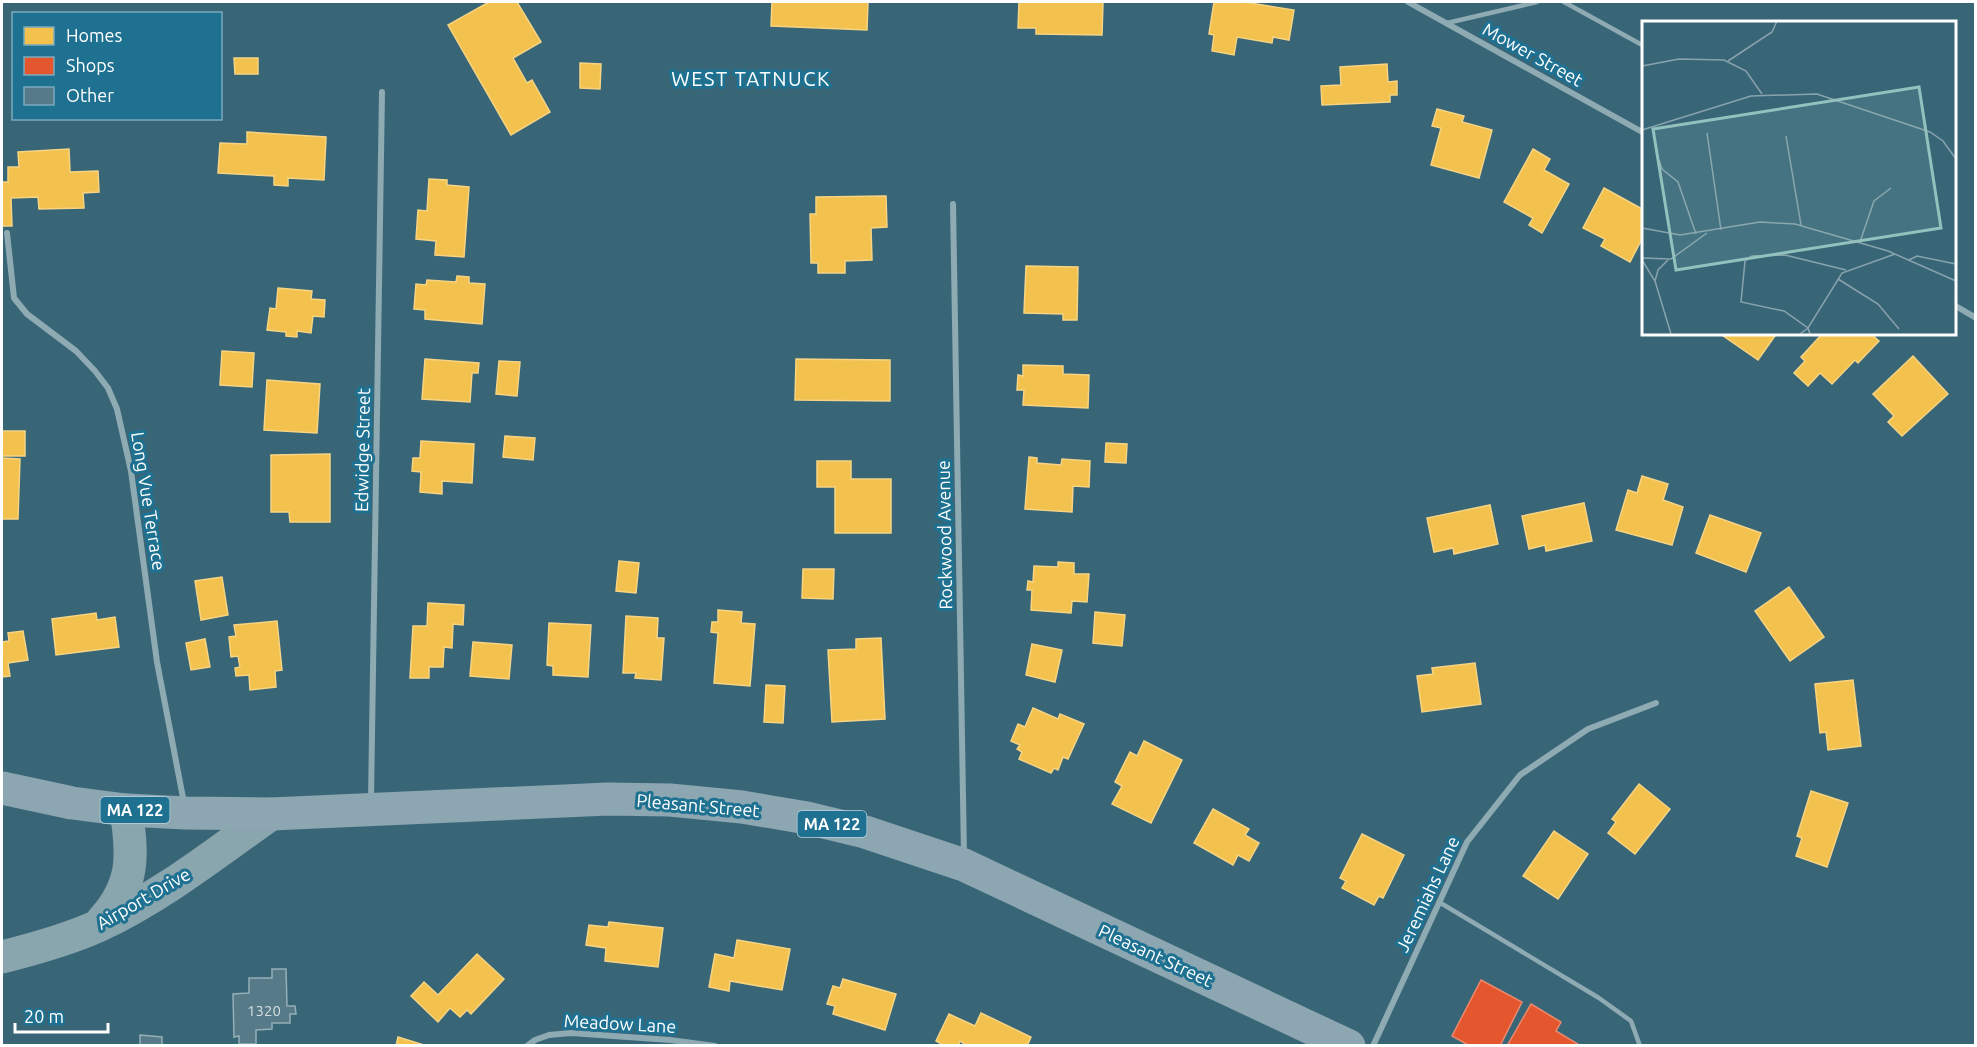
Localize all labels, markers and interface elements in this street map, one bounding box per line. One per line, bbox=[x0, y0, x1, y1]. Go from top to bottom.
legend bbox=[12, 12, 222, 120]
street label: Mower Street bbox=[1480, 18, 1586, 90]
inset map bbox=[1642, 21, 1956, 334]
text: Homes bbox=[66, 25, 123, 45]
text: Shops bbox=[66, 55, 115, 75]
district label: WEST TATNUCK bbox=[671, 67, 831, 90]
text: Other bbox=[66, 85, 114, 105]
street label: Edwidge Street bbox=[351, 388, 373, 512]
street label: Long Vue Terrace bbox=[128, 430, 170, 572]
street label: Rockwood Avenue bbox=[933, 460, 955, 610]
street label: Pleasant Street bbox=[636, 790, 760, 820]
road number: MA 122 bbox=[100, 797, 170, 823]
road number: MA 122 bbox=[798, 811, 866, 837]
street label: Jeremiahs Lane bbox=[1391, 833, 1463, 955]
street label: Airport Drive bbox=[93, 863, 193, 933]
street label: Pleasant Street bbox=[1096, 920, 1216, 990]
scale bar bbox=[15, 996, 108, 1034]
house number: 1320 bbox=[247, 1002, 281, 1019]
text: 20 m bbox=[24, 1006, 64, 1026]
street label: Meadow Lane bbox=[563, 1010, 677, 1036]

